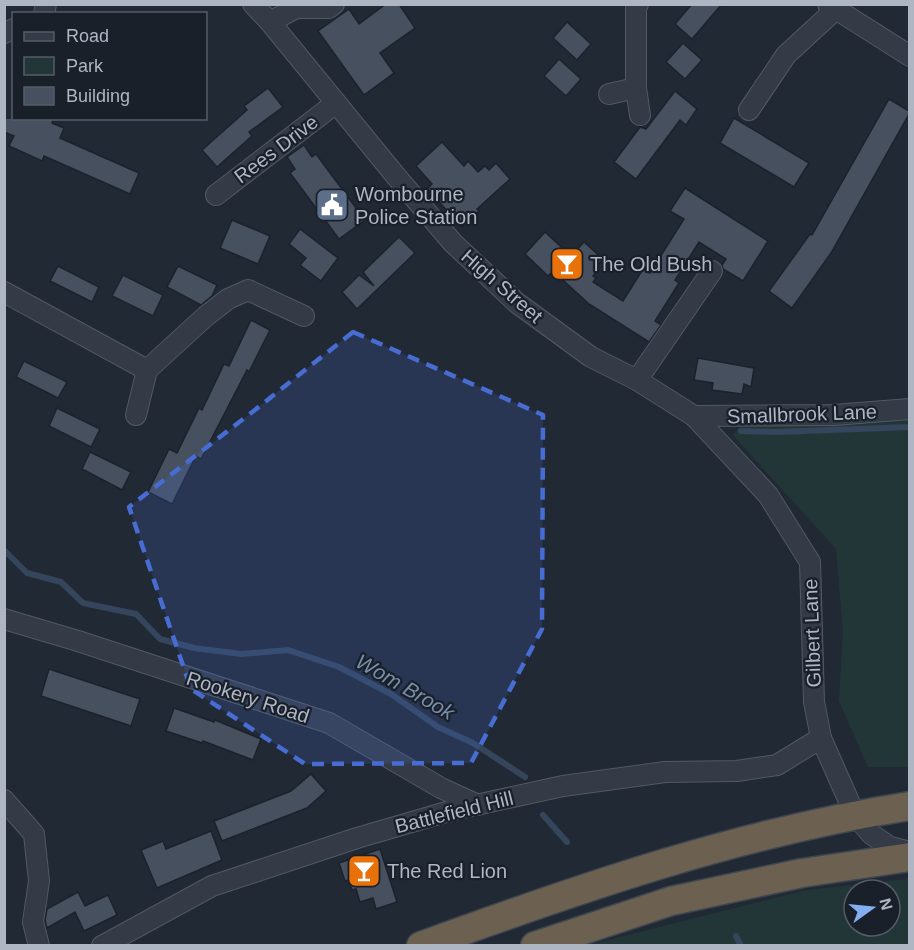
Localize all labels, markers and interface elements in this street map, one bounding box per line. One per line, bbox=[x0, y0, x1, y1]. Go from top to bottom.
legend bbox=[12, 12, 207, 120]
text: Road bbox=[66, 26, 109, 46]
text: Park bbox=[66, 56, 104, 76]
text: Building bbox=[66, 86, 130, 106]
street label: Rees Drive bbox=[230, 110, 322, 188]
place label: Wombourne Police Station bbox=[355, 183, 477, 228]
public building icon: Wombourne Police Station bbox=[314, 187, 350, 223]
street label: High Street bbox=[457, 245, 547, 327]
bar icon: The Old Bush bbox=[549, 246, 585, 282]
place label: The Old Bush bbox=[590, 253, 712, 275]
street label: Smallbrook Lane bbox=[727, 400, 877, 428]
street label: Gilbert Lane bbox=[799, 578, 825, 688]
water label: Wom Brook bbox=[352, 649, 460, 725]
street label: Rookery Road bbox=[184, 667, 312, 727]
street label: Battlefield Hill bbox=[393, 787, 515, 837]
bar icon: The Red Lion bbox=[346, 853, 382, 889]
place label: The Red Lion bbox=[387, 860, 507, 882]
north arrow bbox=[842, 878, 902, 938]
text: N bbox=[876, 896, 896, 912]

